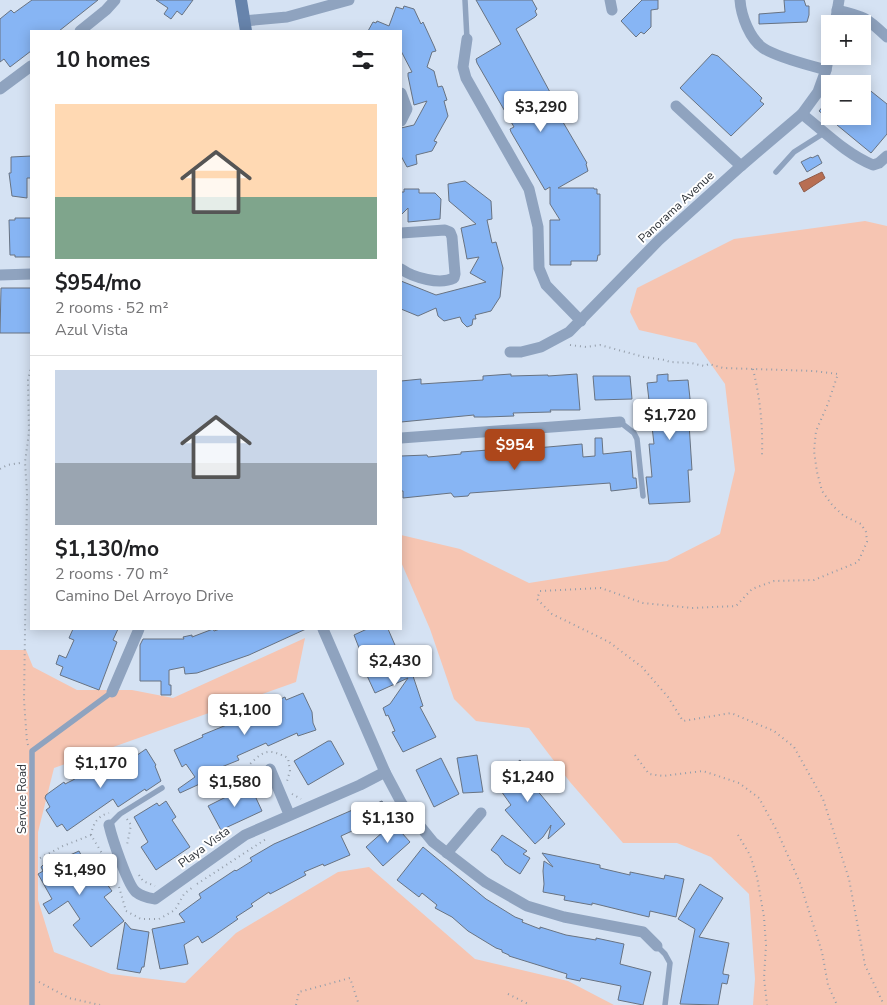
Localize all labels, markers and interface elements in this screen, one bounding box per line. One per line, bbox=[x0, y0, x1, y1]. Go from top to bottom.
map controls bbox=[821, 15, 871, 125]
button: + bbox=[821, 15, 871, 65]
text: 10 homes bbox=[55, 46, 150, 74]
icon: filters bbox=[349, 46, 377, 74]
button: − bbox=[821, 75, 871, 125]
pin: $3,290 bbox=[500, 90, 582, 133]
text: $3,290 bbox=[515, 96, 567, 118]
icon: home bbox=[171, 137, 261, 227]
street label: Panorama Avenue bbox=[635, 168, 717, 246]
text: $954/mo bbox=[55, 269, 141, 297]
text: 2 rooms · 52 m² bbox=[55, 297, 168, 319]
text: Azul Vista bbox=[55, 319, 128, 341]
pin: $1,720 bbox=[629, 398, 711, 441]
icon: home bbox=[171, 402, 261, 492]
text: $1,720 bbox=[644, 404, 696, 426]
pin: $954 bbox=[485, 428, 545, 471]
text: $954 bbox=[496, 434, 534, 456]
text: $1,130/mo bbox=[55, 535, 159, 563]
text: 2 rooms · 70 m² bbox=[55, 563, 168, 585]
text: Camino Del Arroyo Drive bbox=[55, 585, 234, 607]
pin: $2,430 bbox=[354, 644, 436, 687]
text: $2,430 bbox=[369, 650, 421, 672]
pin: $1,100 bbox=[204, 694, 286, 736]
text: $1,100 bbox=[219, 699, 271, 721]
pin: $1,170 bbox=[60, 746, 142, 789]
text: $1,170 bbox=[75, 752, 127, 774]
pin: $1,240 bbox=[487, 760, 569, 803]
street label: Service Road bbox=[14, 764, 30, 834]
pin: $1,580 bbox=[194, 766, 276, 808]
text: $1,240 bbox=[502, 766, 554, 788]
text: $1,580 bbox=[209, 771, 261, 793]
pin: $1,130 bbox=[347, 802, 429, 844]
text: $1,130 bbox=[362, 807, 414, 829]
street label: Playa Vista bbox=[175, 823, 233, 871]
pin: $1,490 bbox=[39, 854, 121, 896]
text: $1,490 bbox=[54, 859, 106, 881]

